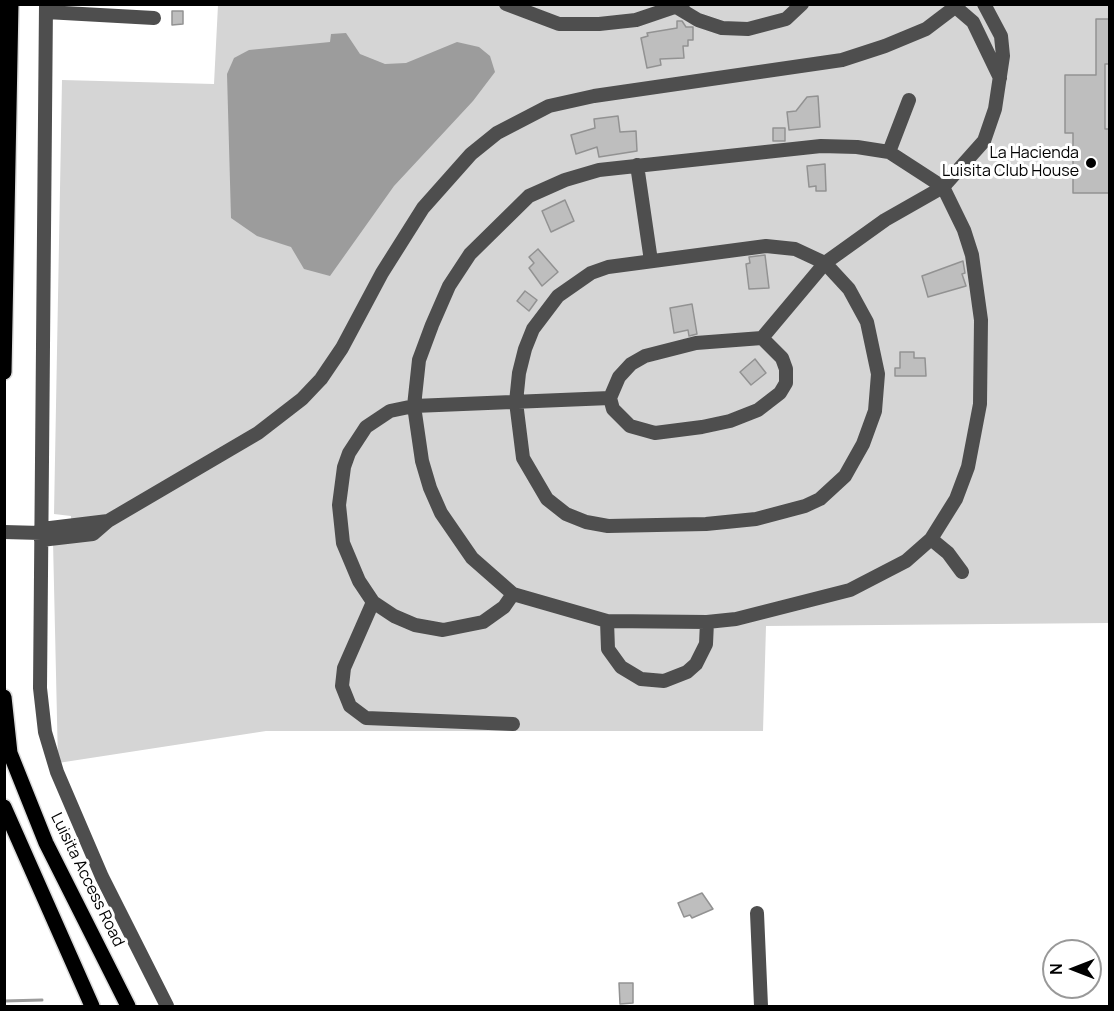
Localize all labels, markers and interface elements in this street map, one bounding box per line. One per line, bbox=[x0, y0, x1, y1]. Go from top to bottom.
place label: La Hacienda Luisita Club House bbox=[942, 144, 1079, 182]
marker: La Hacienda Luisita Club House bbox=[1084, 156, 1098, 170]
street label: Luisita Access Road bbox=[46, 810, 128, 950]
north arrow bbox=[1042, 939, 1102, 999]
text: N bbox=[1045, 963, 1067, 975]

